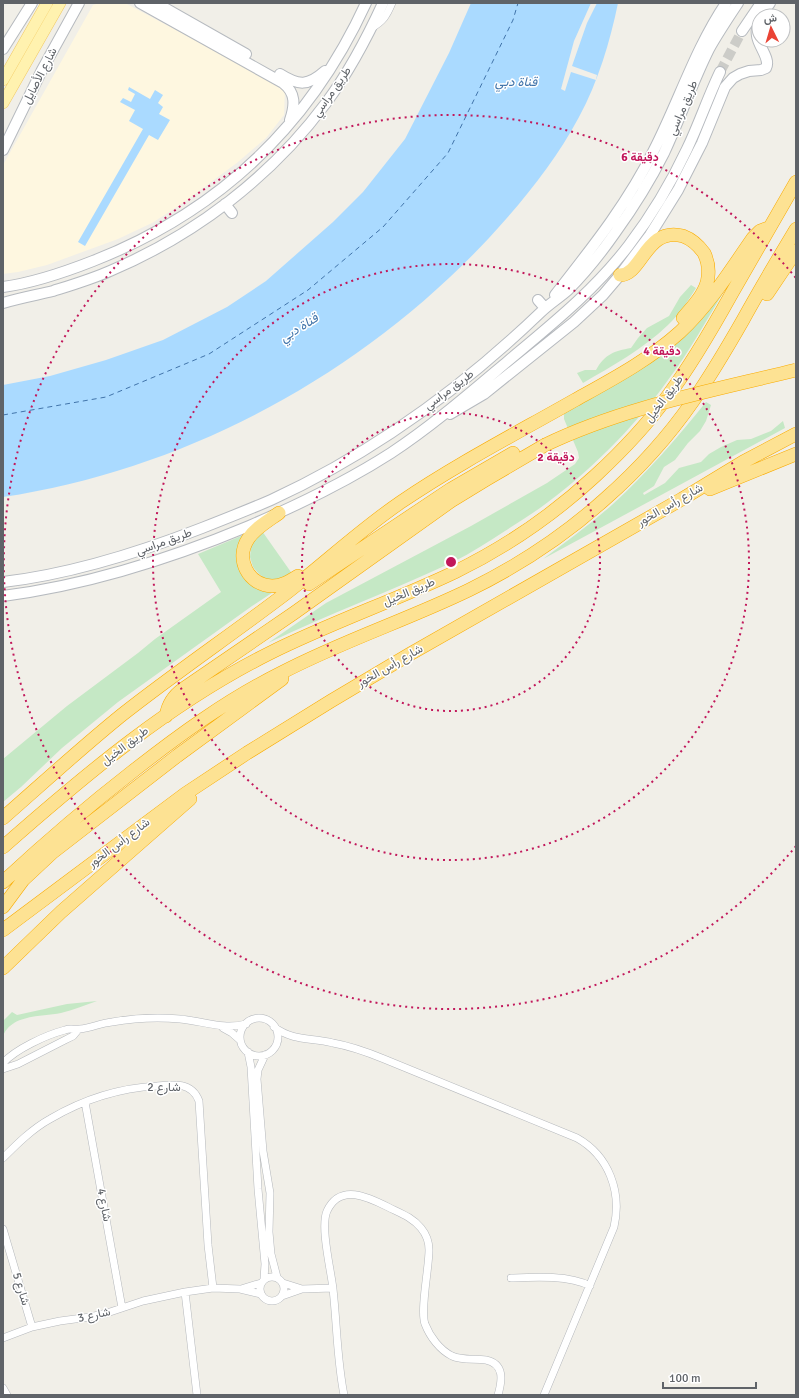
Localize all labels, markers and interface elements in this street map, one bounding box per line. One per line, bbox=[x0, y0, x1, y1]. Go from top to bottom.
north arrow bbox=[751, 8, 791, 48]
text: ش bbox=[763, 11, 777, 26]
street label: شارع الأصايل bbox=[19, 45, 62, 107]
street label: طريق مراسي bbox=[309, 64, 357, 121]
water label: قناة دبي bbox=[495, 74, 538, 92]
street label: طريق مراسي bbox=[665, 78, 703, 139]
text: 6 دقيقة bbox=[621, 150, 659, 165]
water label: قناة دبي bbox=[277, 309, 323, 348]
text: 4 دقيقة bbox=[643, 344, 681, 359]
street label: طريق مراسي bbox=[421, 366, 478, 415]
street label: طريق الخيل bbox=[641, 372, 687, 426]
text: 2 دقيقة bbox=[537, 450, 575, 465]
street label: شارع رأس الخور bbox=[634, 480, 706, 531]
street label: طريق مراسي bbox=[134, 525, 195, 561]
centre of rings bbox=[444, 555, 458, 569]
street label: طريق الخيل bbox=[381, 574, 438, 610]
street label: شارع رأس الخور bbox=[354, 641, 426, 692]
street label: طريق الخيل bbox=[98, 723, 152, 769]
street label: شارع رأس الخور bbox=[84, 815, 153, 873]
street label: شارع 2 bbox=[147, 1080, 181, 1096]
street label: شارع 4 bbox=[92, 1187, 115, 1223]
street label: شارع 5 bbox=[8, 1271, 33, 1307]
street label: شارع 3 bbox=[76, 1304, 112, 1327]
scale bar bbox=[663, 1364, 756, 1390]
text: 100 m bbox=[669, 1371, 701, 1386]

